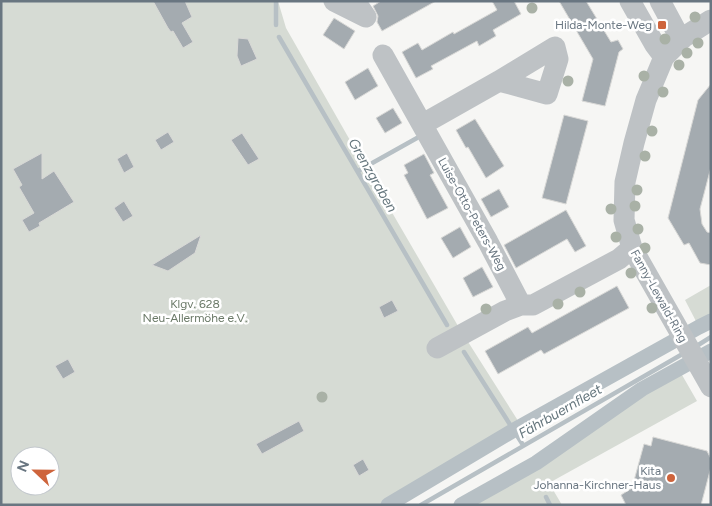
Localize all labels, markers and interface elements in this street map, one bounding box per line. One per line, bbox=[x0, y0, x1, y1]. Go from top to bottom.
place label: Hilda-Monte-Weg bbox=[555, 18, 652, 32]
marker: Hilda-Monte-Weg bbox=[656, 19, 668, 31]
water label: Grenzgraben bbox=[345, 135, 401, 215]
street label: Luise-Otto-Peters-Weg bbox=[435, 155, 509, 273]
street label: Fanny-Lewald-Ring bbox=[628, 247, 690, 345]
park label: Klgv. 628 Neu-Allermöhe e.V. bbox=[143, 297, 247, 325]
water label: Fährbuernfleet bbox=[515, 380, 606, 442]
north arrow bbox=[10, 446, 60, 496]
text: N bbox=[14, 458, 33, 475]
place label: Kita Johanna-Kirchner-Haus bbox=[533, 464, 661, 492]
marker: Kita Johanna-Kirchner-Haus bbox=[665, 472, 677, 484]

